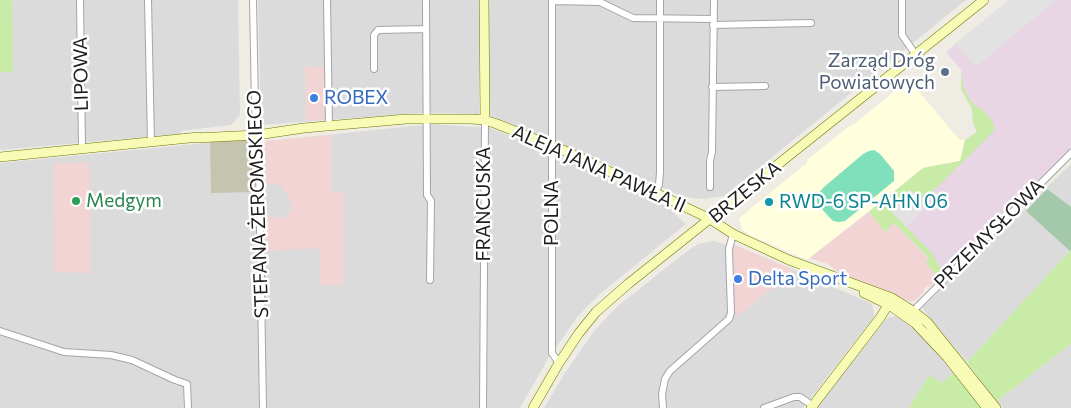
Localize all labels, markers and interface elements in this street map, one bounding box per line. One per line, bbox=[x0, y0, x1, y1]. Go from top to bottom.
street label: LIPOWA bbox=[69, 37, 93, 111]
place label: Zarząd Dróg Powiatowych bbox=[819, 50, 935, 94]
marker: Zarząd Dróg Powiatowych bbox=[939, 66, 951, 78]
place label: ROBEX bbox=[324, 87, 388, 109]
street label: STEFANA ŻEROMSKIEGO bbox=[243, 89, 273, 319]
marker: ROBEX bbox=[308, 92, 320, 104]
street label: ALEJA JANA PAWŁA II bbox=[509, 120, 689, 218]
street label: FRANCUSKA bbox=[473, 147, 495, 261]
street label: BRZESKA bbox=[704, 156, 786, 228]
street label: PRZEMYSŁOWA bbox=[929, 174, 1049, 294]
street label: POLNA bbox=[541, 180, 563, 246]
place label: Medgym bbox=[86, 190, 162, 212]
place label: RWD-6 SP-AHN 06 bbox=[779, 191, 948, 213]
marker: Medgym bbox=[70, 195, 82, 207]
marker: RWD-6 SP-AHN 06 bbox=[763, 196, 775, 208]
place label: Delta Sport bbox=[748, 268, 847, 290]
marker: Delta Sport bbox=[732, 273, 744, 285]

